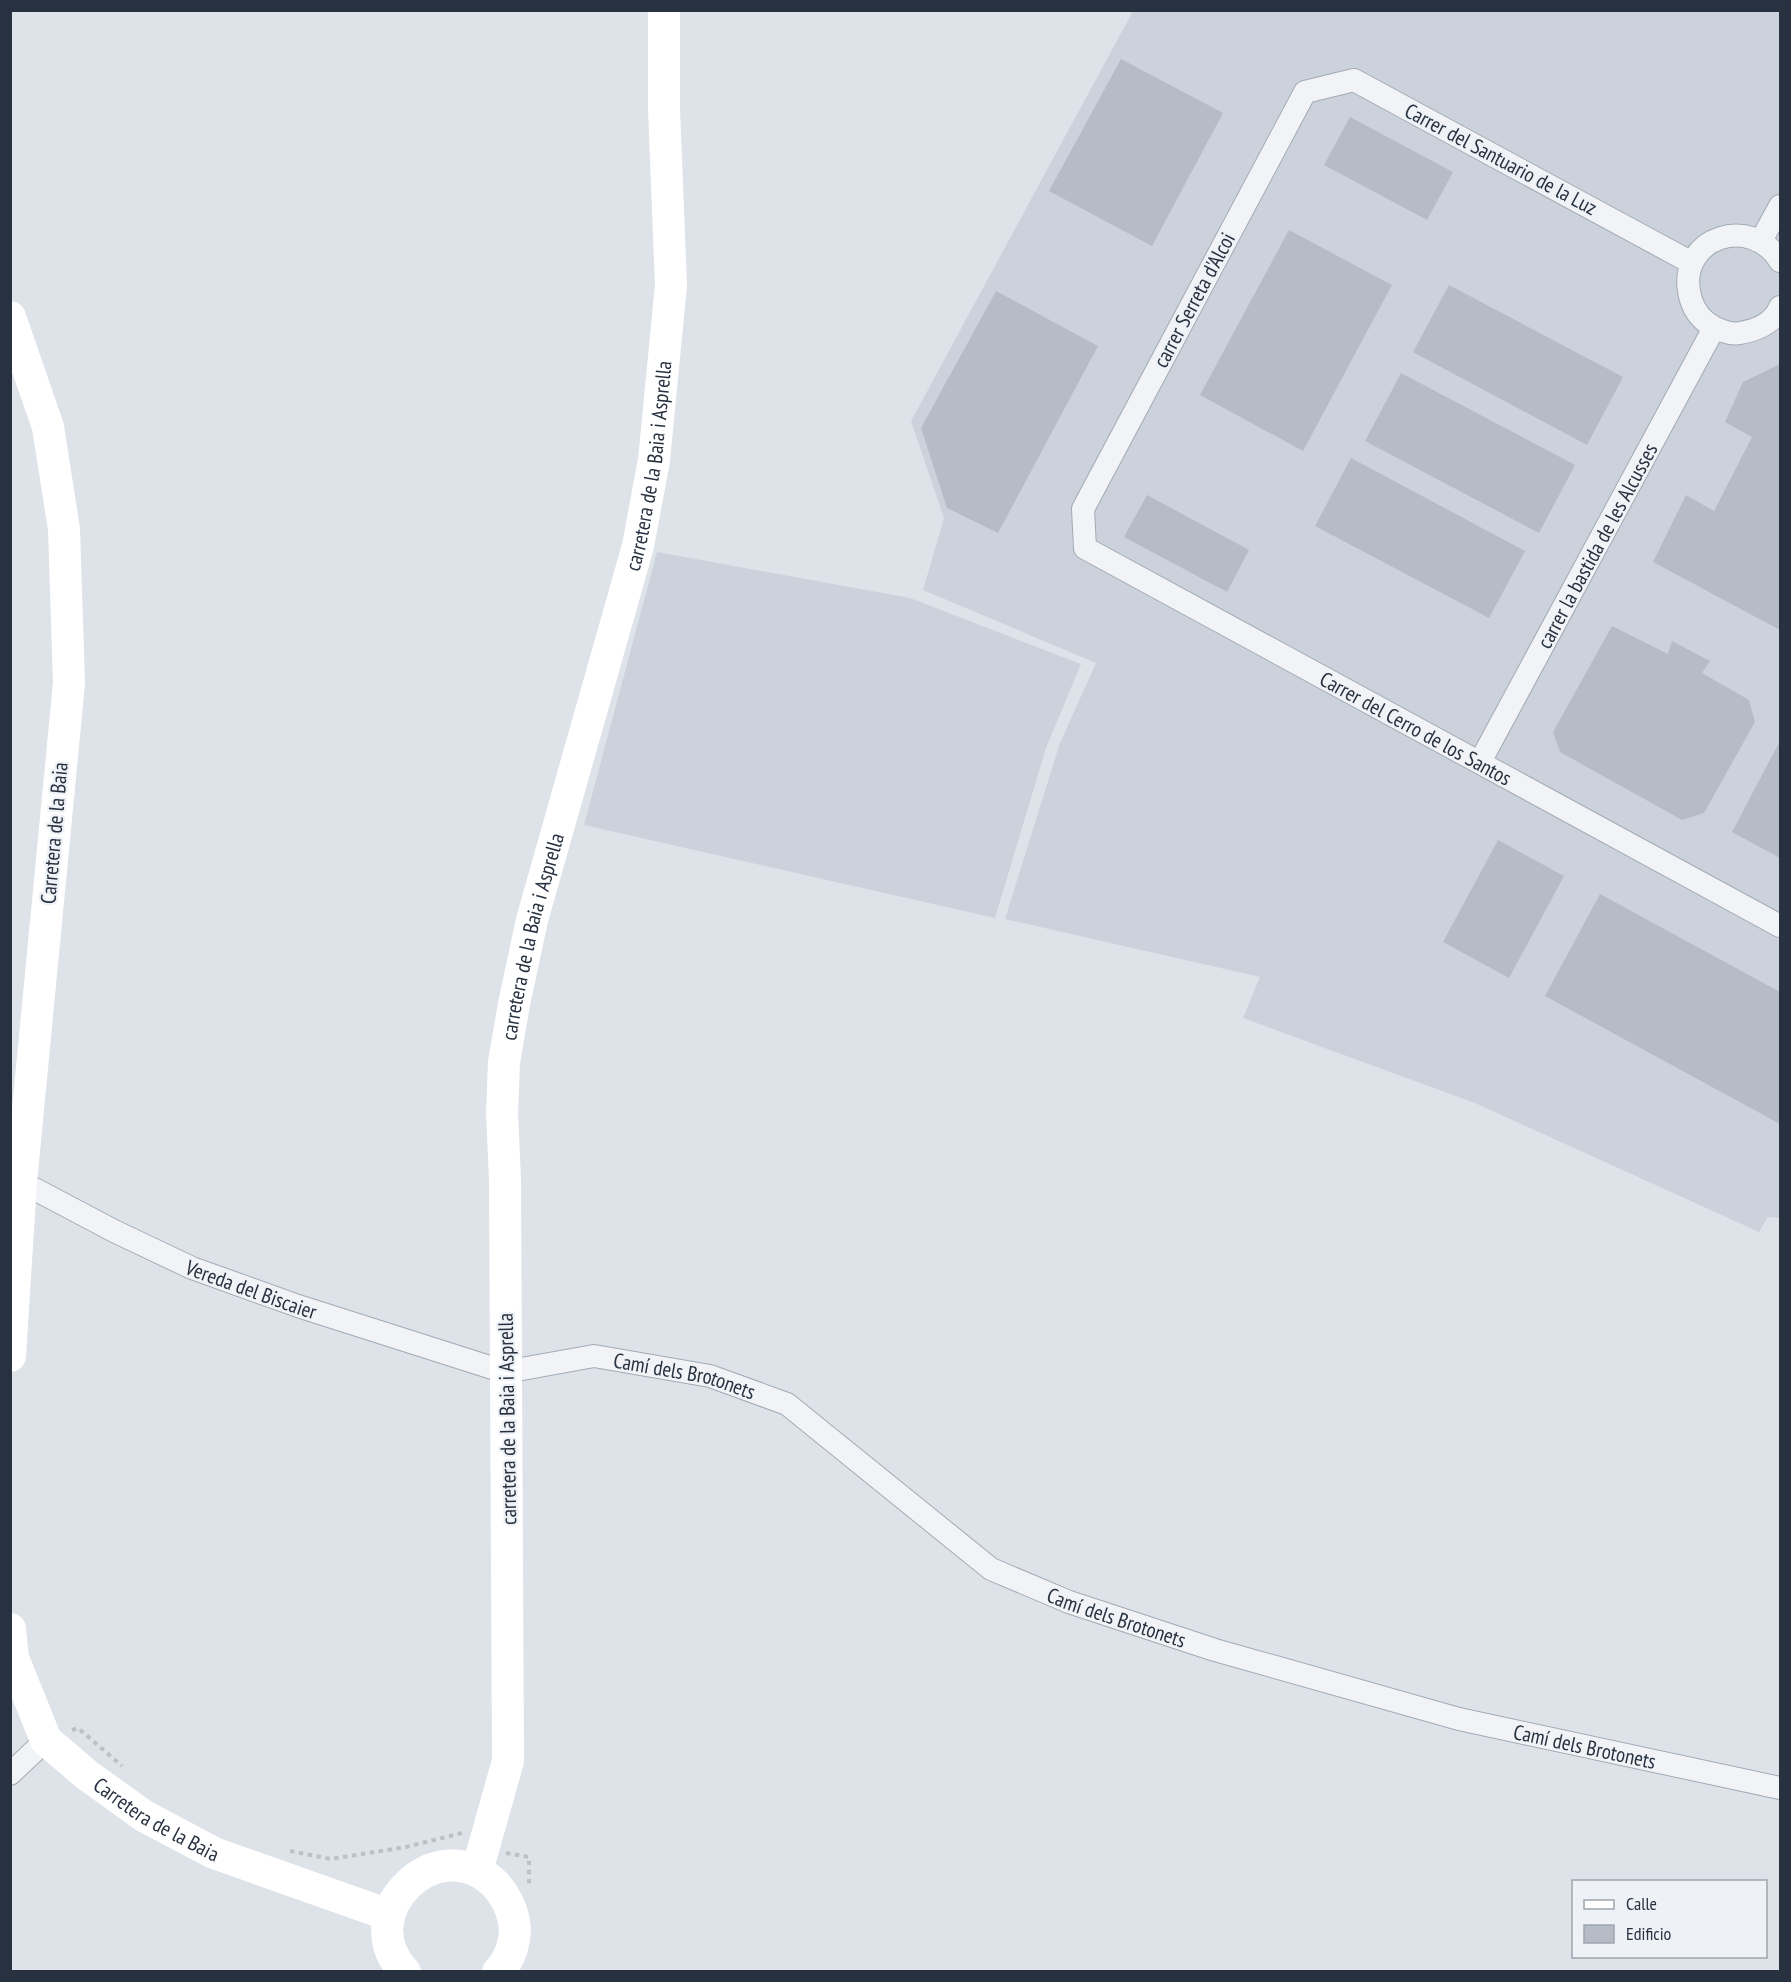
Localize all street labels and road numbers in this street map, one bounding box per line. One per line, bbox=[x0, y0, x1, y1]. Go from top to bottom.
street label: Carrer del Santuario de la Luz bbox=[1400, 97, 1602, 221]
street label: carrer Serreta d'Alcoi bbox=[1147, 228, 1241, 372]
street label: carretera de la Baia i Asprella bbox=[618, 359, 677, 574]
street label: carrer la bastida de les Alcusses bbox=[1530, 438, 1663, 653]
street label: Carrer del Cerro de los Santos bbox=[1315, 665, 1517, 791]
street label: Carretera de la Baia bbox=[34, 761, 74, 905]
street label: carretera de la Baia i Asprella bbox=[495, 830, 569, 1042]
street label: Vereda del Biscaier bbox=[180, 1253, 321, 1325]
street label: carretera de la Baia i Asprella bbox=[492, 1313, 522, 1525]
street label: Camí dels Brotonets bbox=[612, 1346, 759, 1405]
street label: Camí dels Brotonets bbox=[1043, 1581, 1190, 1653]
street label: Camí dels Brotonets bbox=[1511, 1718, 1659, 1774]
street label: Carretera de la Baia bbox=[88, 1771, 223, 1867]

